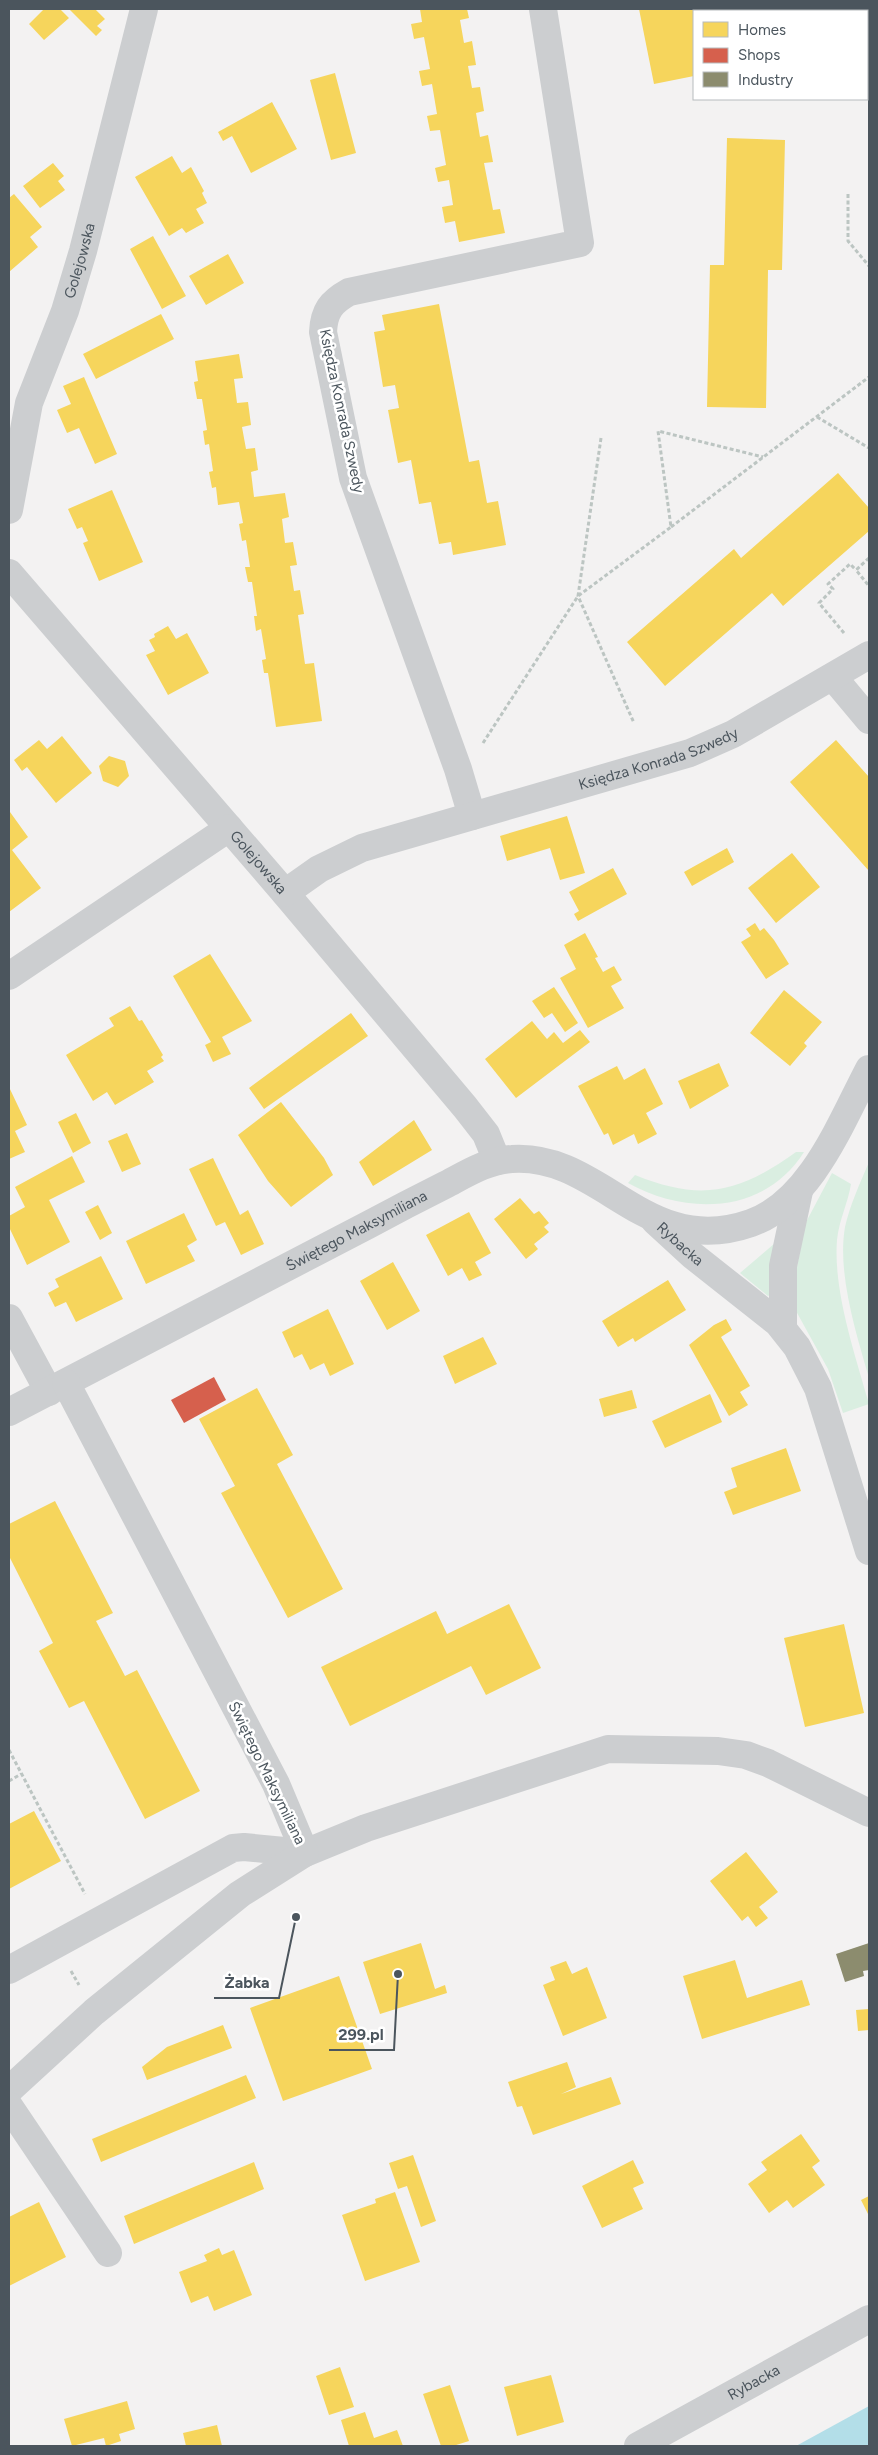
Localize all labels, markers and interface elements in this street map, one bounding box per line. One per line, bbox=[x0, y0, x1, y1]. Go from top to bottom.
legend bbox=[693, 10, 868, 100]
text: Homes bbox=[738, 21, 786, 39]
text: Shops bbox=[738, 46, 780, 64]
text: Industry bbox=[738, 71, 793, 89]
street label: Golejowska bbox=[60, 221, 99, 301]
street label: Księdza Konrada Szwedy bbox=[316, 327, 368, 495]
street label: Księdza Konrada Szwedy bbox=[576, 724, 742, 794]
street label: Golejowska bbox=[226, 827, 291, 898]
street label: Świętego Maksymiliana bbox=[283, 1186, 430, 1275]
street label: Rybacka bbox=[653, 1218, 707, 1270]
street label: Świętego Maksymiliana bbox=[225, 1699, 309, 1847]
callout: Żabka bbox=[214, 1967, 279, 1998]
text: Żabka bbox=[225, 1973, 269, 1992]
callout: 299.pl bbox=[329, 2019, 394, 2050]
text: 299.pl bbox=[338, 2025, 384, 2044]
street label: Rybacka bbox=[725, 2361, 783, 2404]

